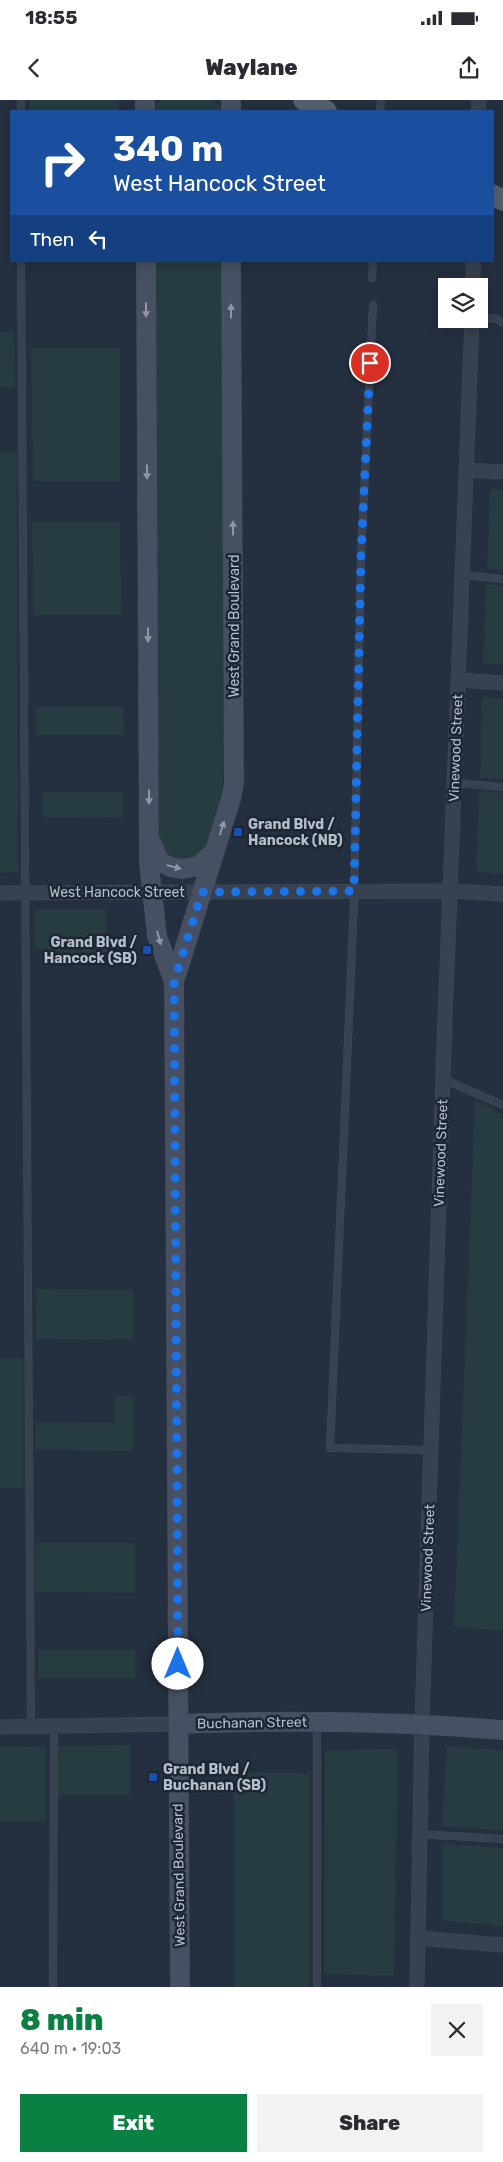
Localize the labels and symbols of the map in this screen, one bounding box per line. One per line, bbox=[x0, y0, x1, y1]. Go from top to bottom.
one-way arrow bbox=[142, 302, 150, 318]
one-way arrow bbox=[227, 302, 235, 318]
pin bbox=[349, 342, 391, 384]
one-way arrow bbox=[143, 465, 151, 481]
one-way arrow bbox=[229, 519, 237, 535]
street label: West Grand Boulevard bbox=[226, 554, 243, 698]
one-way arrow bbox=[144, 627, 152, 643]
street label: Vinewood Street bbox=[446, 693, 466, 802]
one-way arrow bbox=[145, 790, 153, 806]
place label: Grand Blvd / Hancock (NB) bbox=[248, 816, 343, 849]
one-way arrow bbox=[219, 821, 226, 836]
marker: Grand Blvd / Hancock (NB) bbox=[232, 826, 244, 838]
one-way arrow bbox=[166, 863, 181, 871]
street label: West Hancock Street bbox=[49, 884, 185, 901]
one-way arrow bbox=[155, 930, 163, 946]
place label: Grand Blvd / Hancock (SB) bbox=[44, 934, 138, 967]
marker: Grand Blvd / Hancock (SB) bbox=[141, 944, 153, 956]
street label: Vinewood Street bbox=[431, 1098, 451, 1207]
street label: Vinewood Street bbox=[418, 1503, 438, 1612]
position arrow bbox=[151, 1637, 203, 1689]
street label: Buchanan Street bbox=[197, 1714, 308, 1732]
place label: Grand Blvd / Buchanan (SB) bbox=[163, 1761, 266, 1794]
marker: Grand Blvd / Buchanan (SB) bbox=[147, 1771, 159, 1783]
street label: West Grand Boulevard bbox=[169, 1803, 189, 1947]

